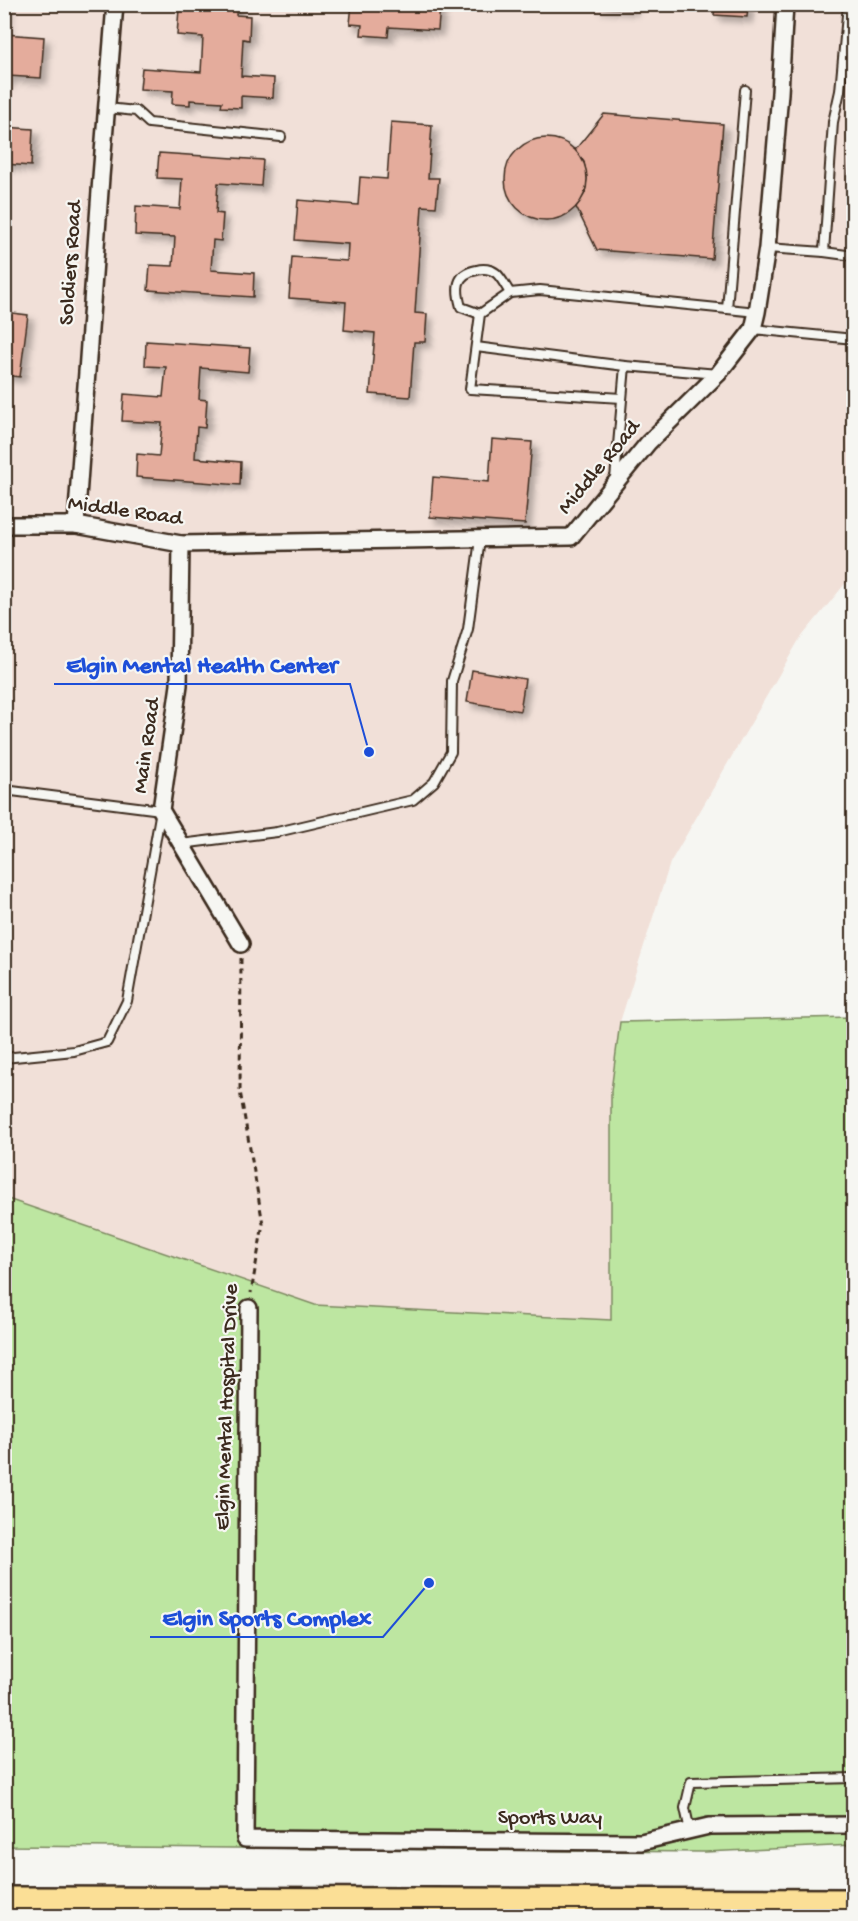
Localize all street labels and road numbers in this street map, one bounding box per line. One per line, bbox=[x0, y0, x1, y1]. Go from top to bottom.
street label: Soldiers Road bbox=[55, 198, 89, 326]
street label: Middle Road bbox=[553, 414, 648, 521]
street label: Middle Road bbox=[66, 491, 186, 533]
street label: Main Road bbox=[128, 695, 168, 795]
street label: Elgin Mental Hospital Drive bbox=[211, 1283, 245, 1531]
street label: Sports Way bbox=[498, 1806, 602, 1832]

